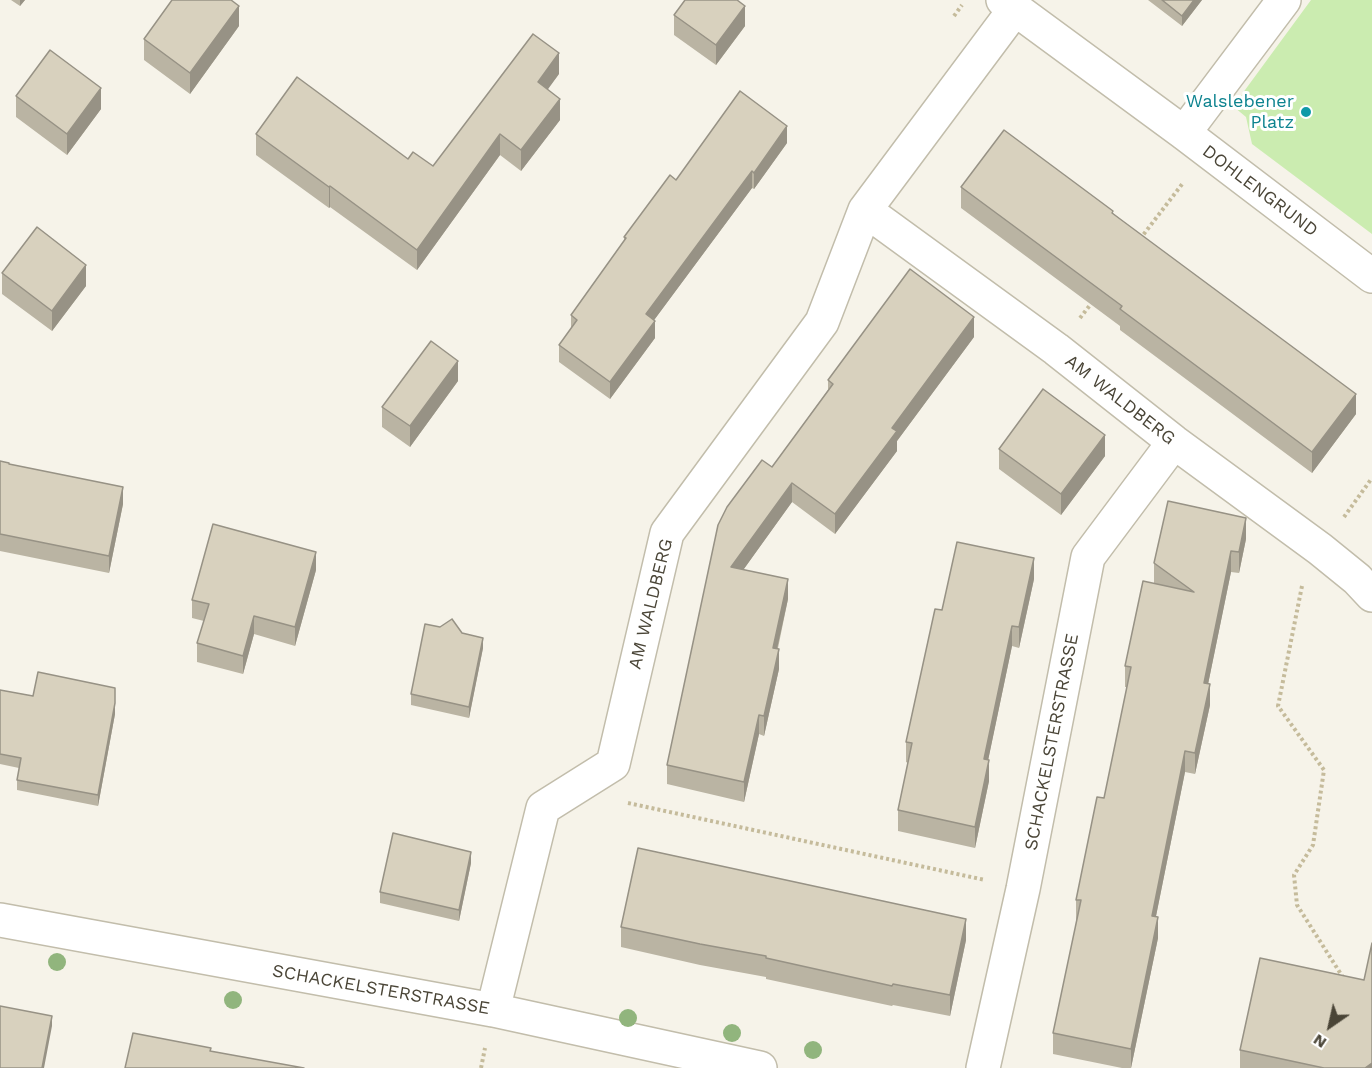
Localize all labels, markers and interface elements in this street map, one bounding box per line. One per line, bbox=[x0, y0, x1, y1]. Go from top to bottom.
place label: Walslebener Platz bbox=[1186, 91, 1294, 134]
marker: Walslebener Platz bbox=[1299, 105, 1313, 119]
street label: DOHLENGRUND bbox=[1198, 141, 1322, 241]
street label: AM WALDBERG bbox=[1061, 350, 1179, 450]
street label: AM WALDBERG bbox=[624, 537, 678, 671]
street label: SCHACKELSTERSTRASSE bbox=[1020, 632, 1084, 852]
street label: SCHACKELSTERSTRASSE bbox=[271, 960, 491, 1020]
north arrow bbox=[1300, 996, 1360, 1056]
text: N bbox=[1309, 1030, 1330, 1053]

